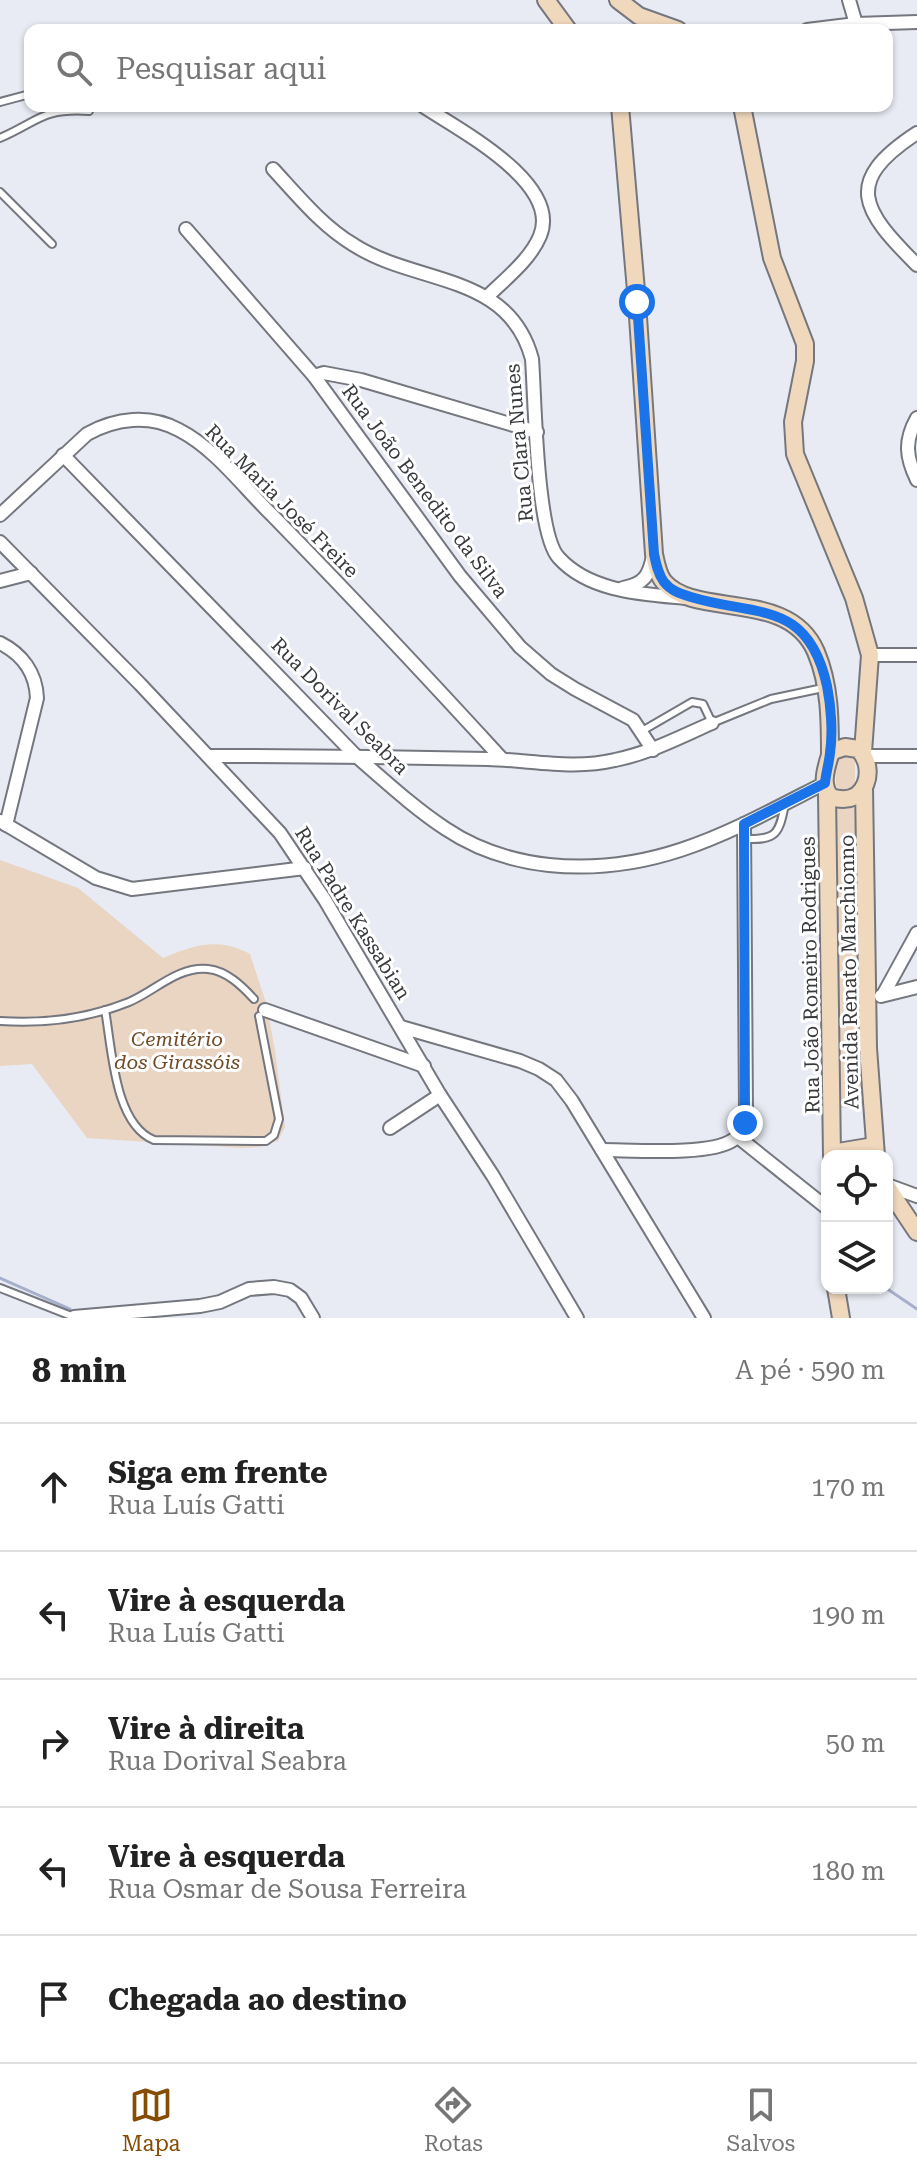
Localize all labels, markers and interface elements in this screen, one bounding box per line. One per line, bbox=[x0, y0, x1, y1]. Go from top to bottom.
search box bbox=[24, 24, 893, 112]
icon: search bbox=[52, 46, 96, 90]
text: Pesquisar aqui bbox=[116, 51, 326, 86]
route start bbox=[619, 284, 655, 320]
street label: Rua Clara Nunes bbox=[500, 363, 538, 523]
street label: Rua João Benedito da Silva bbox=[337, 380, 513, 603]
street label: Rua Maria José Freire bbox=[200, 419, 364, 583]
street label: Rua Dorival Seabra bbox=[267, 633, 414, 780]
street label: Rua Padre Kassabian bbox=[290, 822, 416, 1004]
street label: Avenida Renato Marchionno bbox=[835, 834, 863, 1110]
street label: Rua João Romeiro Rodrigues bbox=[796, 836, 824, 1114]
park label: Cemitério dos Girassóis bbox=[114, 1027, 240, 1074]
route end bbox=[727, 1105, 763, 1141]
map controls bbox=[821, 1150, 893, 1294]
button: locate bbox=[821, 1150, 893, 1222]
button: layers bbox=[821, 1222, 893, 1294]
text: 8 min bbox=[32, 1350, 127, 1390]
text: A pé · 590 m bbox=[735, 1355, 885, 1385]
text: Siga em frente bbox=[108, 1455, 328, 1490]
icon: ahead bbox=[32, 1465, 76, 1509]
text: 170 m bbox=[811, 1472, 885, 1502]
text: Rua Luís Gatti bbox=[108, 1490, 285, 1520]
text: Vire à esquerda bbox=[108, 1583, 345, 1618]
icon: left bbox=[32, 1593, 76, 1637]
text: 190 m bbox=[811, 1600, 885, 1630]
text: Rua Luís Gatti bbox=[108, 1618, 285, 1648]
text: Vire à direita bbox=[108, 1711, 304, 1746]
icon: right bbox=[32, 1721, 76, 1765]
text: 50 m bbox=[826, 1728, 885, 1758]
text: Rua Dorival Seabra bbox=[108, 1746, 347, 1776]
text: Vire à esquerda bbox=[108, 1839, 345, 1874]
icon: left bbox=[32, 1849, 76, 1893]
text: 180 m bbox=[811, 1856, 885, 1886]
text: Rua Osmar de Sousa Ferreira bbox=[108, 1874, 467, 1904]
icon: arrive bbox=[32, 1977, 76, 2021]
text: Chegada ao destino bbox=[108, 1982, 407, 2017]
tab: Mapa bbox=[122, 2083, 181, 2156]
tab: Rotas bbox=[424, 2083, 483, 2156]
tab: Salvos bbox=[726, 2083, 795, 2156]

